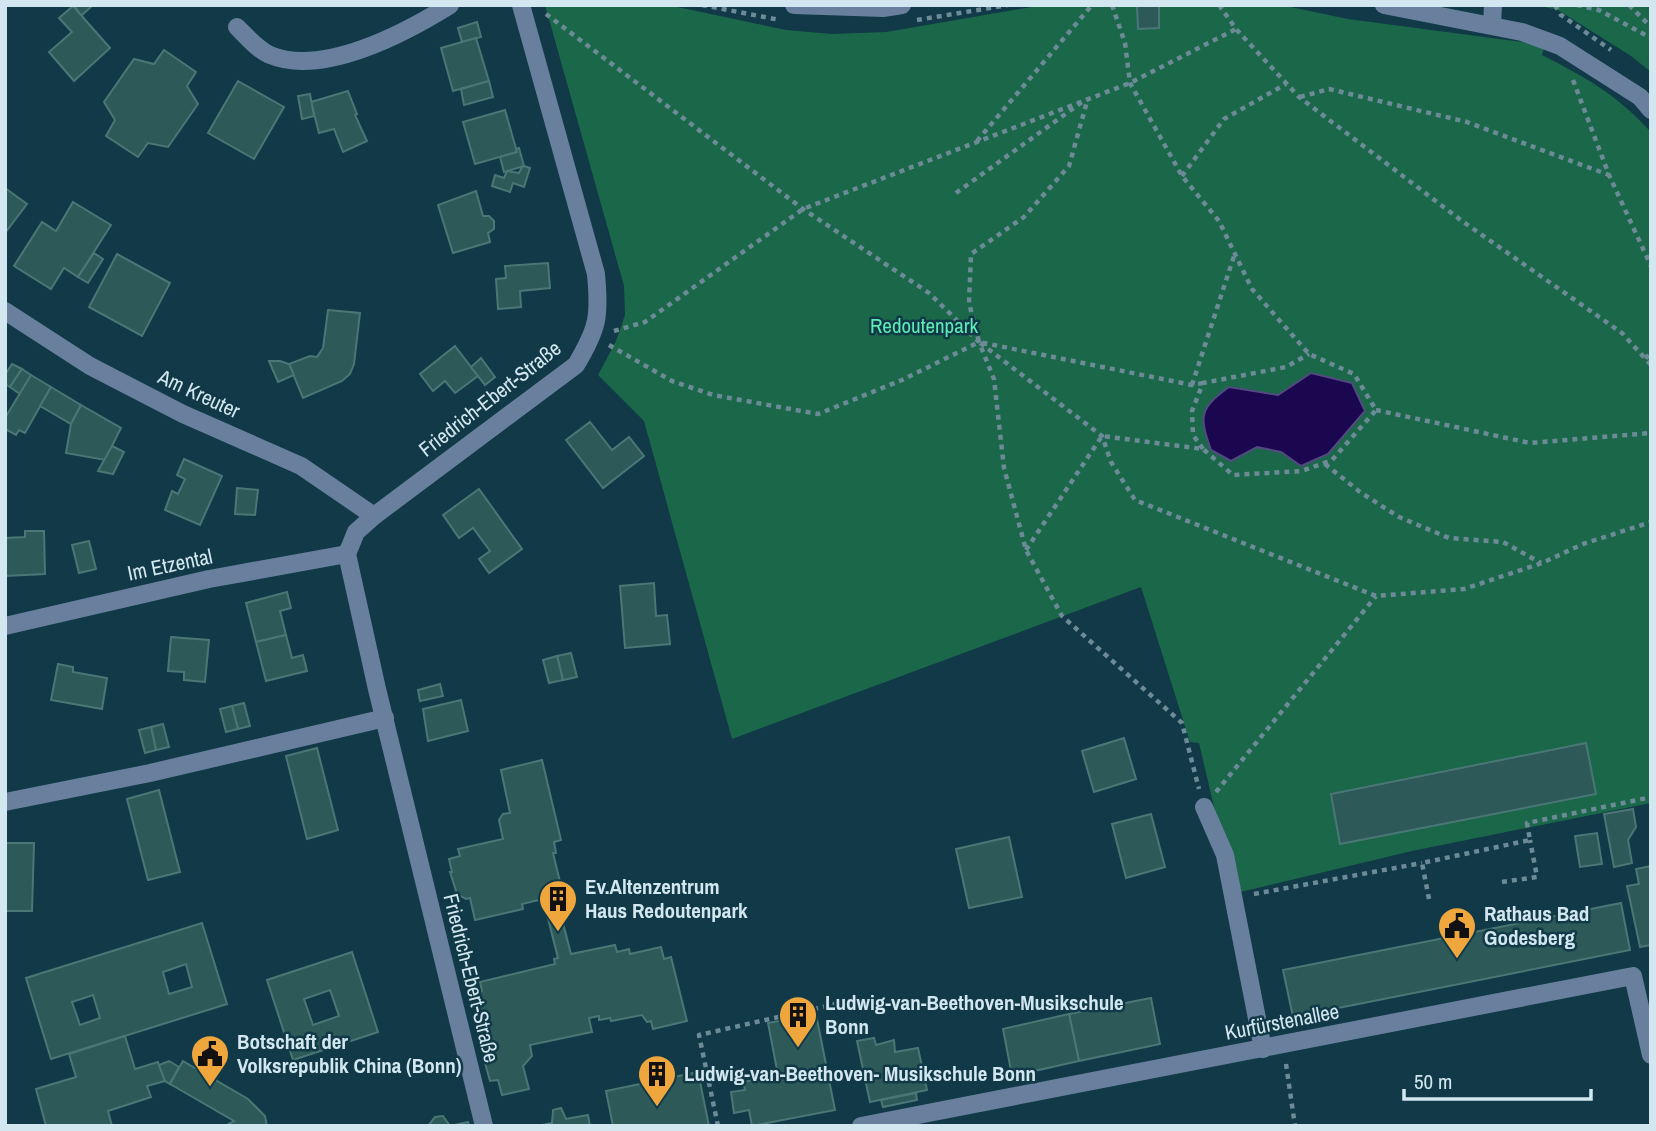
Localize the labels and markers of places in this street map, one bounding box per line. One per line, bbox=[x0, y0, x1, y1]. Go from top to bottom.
place label: Ev.Altenzentrum Haus Redoutenpark bbox=[585, 872, 748, 925]
building icon: Ev.Altenzentrum Haus Redoutenpark bbox=[537, 878, 579, 933]
place label: Rathaus Bad Godesberg bbox=[1484, 899, 1589, 952]
public building icon: Rathaus Bad Godesberg bbox=[1436, 905, 1478, 960]
place label: Ludwig-van-Beethoven-Musikschule Bonn bbox=[825, 988, 1124, 1041]
building icon: Ludwig-van-Beethoven-Musikschule Bonn bbox=[777, 994, 819, 1049]
place label: Botschaft der Volksrepublik China (Bonn) bbox=[237, 1027, 462, 1080]
public building icon: Botschaft der Volksrepublik China (Bonn) bbox=[189, 1033, 231, 1088]
building icon: Ludwig-van-Beethoven- Musikschule Bonn bbox=[636, 1053, 678, 1108]
place label: Ludwig-van-Beethoven- Musikschule Bonn bbox=[684, 1059, 1036, 1088]

